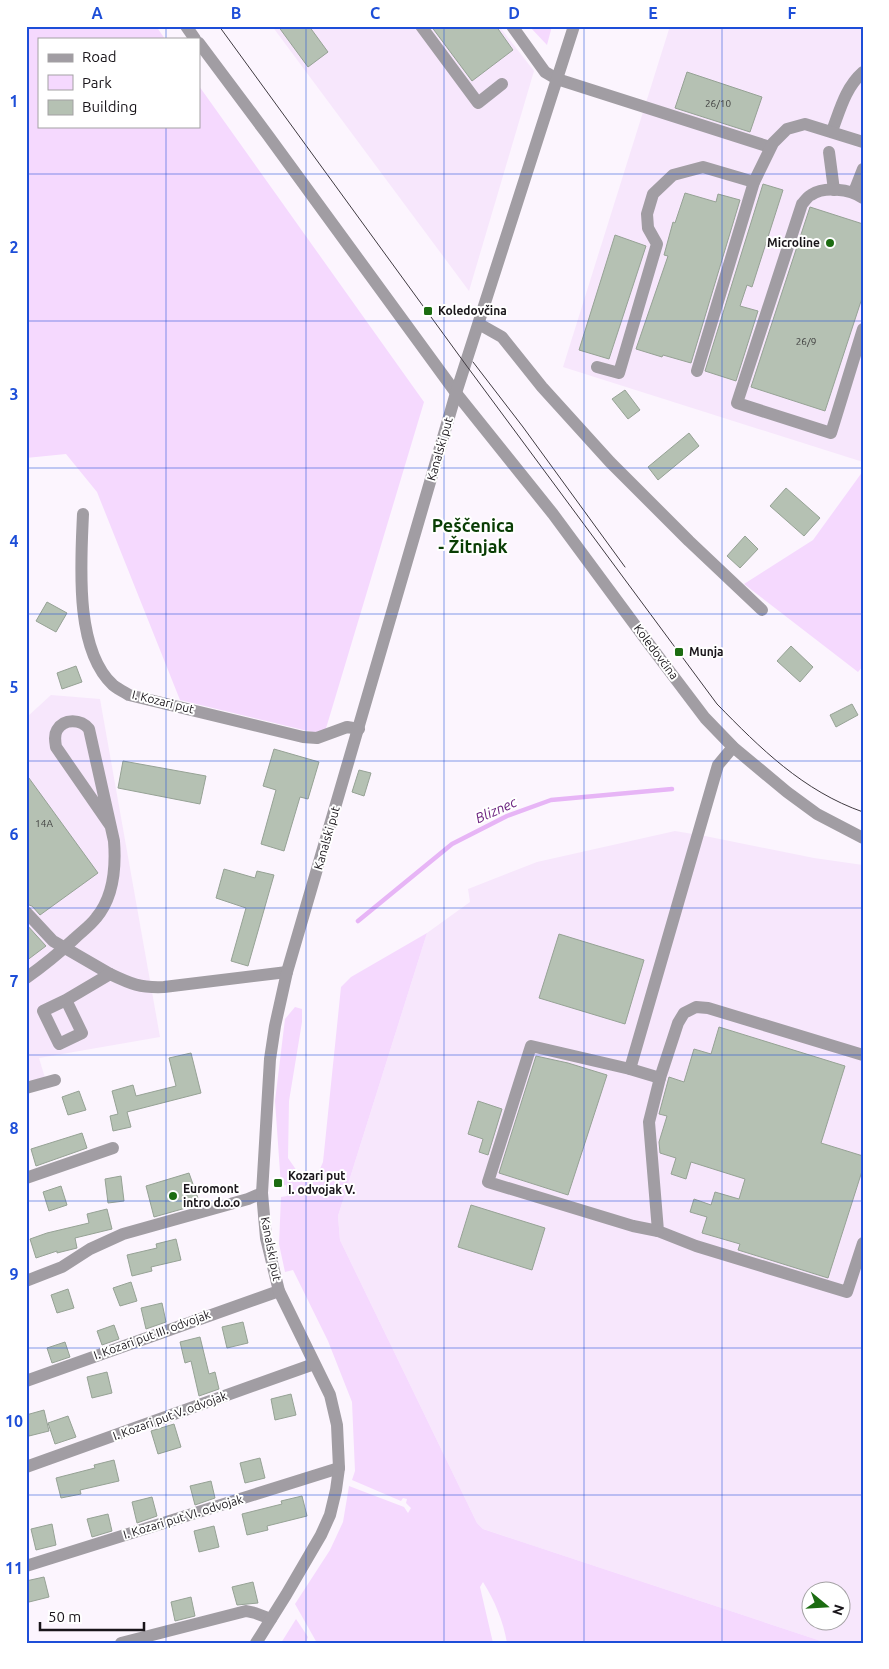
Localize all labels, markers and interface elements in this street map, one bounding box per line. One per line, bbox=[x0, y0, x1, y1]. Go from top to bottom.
text: A bbox=[91, 4, 103, 22]
text: B bbox=[231, 4, 241, 22]
text: C bbox=[370, 4, 380, 22]
text: D bbox=[508, 4, 520, 22]
text: E bbox=[648, 4, 658, 22]
text: F bbox=[788, 4, 797, 22]
legend bbox=[38, 38, 200, 128]
text: Road bbox=[82, 48, 117, 65]
text: Park bbox=[82, 74, 112, 91]
text: 1 bbox=[9, 92, 19, 110]
text: Building bbox=[82, 98, 137, 115]
house number: 26/10 bbox=[705, 98, 731, 109]
place label: Microline bbox=[767, 236, 820, 249]
marker: Microline bbox=[824, 237, 836, 249]
text: 2 bbox=[9, 238, 19, 256]
place label: Koledovčina bbox=[438, 304, 507, 317]
marker: Koledovčina bbox=[422, 305, 434, 317]
house number: 26/9 bbox=[796, 336, 816, 347]
text: 3 bbox=[9, 385, 19, 403]
street label: Kanalski put bbox=[424, 415, 455, 482]
district label: Peščenica - Žitnjak bbox=[432, 515, 514, 556]
text: 4 bbox=[9, 532, 19, 550]
street label: Koledovčina bbox=[632, 622, 681, 682]
place label: Munja bbox=[689, 645, 724, 658]
marker: Munja bbox=[673, 646, 685, 658]
text: 5 bbox=[9, 678, 19, 696]
street label: I. Kozari put bbox=[131, 688, 196, 716]
water label: Bliznec bbox=[473, 794, 520, 826]
street label: Kanalski put bbox=[311, 804, 342, 871]
house number: 14A bbox=[35, 818, 53, 829]
text: 6 bbox=[9, 825, 19, 843]
text: 7 bbox=[9, 972, 19, 990]
text: 8 bbox=[9, 1119, 19, 1137]
place label: Kozari put I. odvojak V. bbox=[288, 1169, 355, 1196]
marker: Kozari put I. odvojak V. bbox=[272, 1177, 284, 1189]
place label: Euromont intro d.o.o bbox=[183, 1182, 240, 1209]
marker: Euromont intro d.o.o bbox=[167, 1190, 179, 1202]
street label: Kanalski put bbox=[259, 1216, 284, 1282]
text: 9 bbox=[9, 1265, 19, 1283]
street label: I. Kozari put III. odvojak bbox=[92, 1307, 212, 1362]
street label: I. Kozari put V. odvojak bbox=[111, 1389, 229, 1442]
text: 10 bbox=[5, 1412, 23, 1430]
street label: I. Kozari put VI. odvojak bbox=[121, 1492, 244, 1541]
text: 11 bbox=[5, 1559, 23, 1577]
north arrow bbox=[802, 1582, 852, 1632]
scale bar bbox=[40, 1599, 144, 1631]
text: N bbox=[829, 1603, 848, 1617]
text: 50 m bbox=[48, 1608, 81, 1625]

